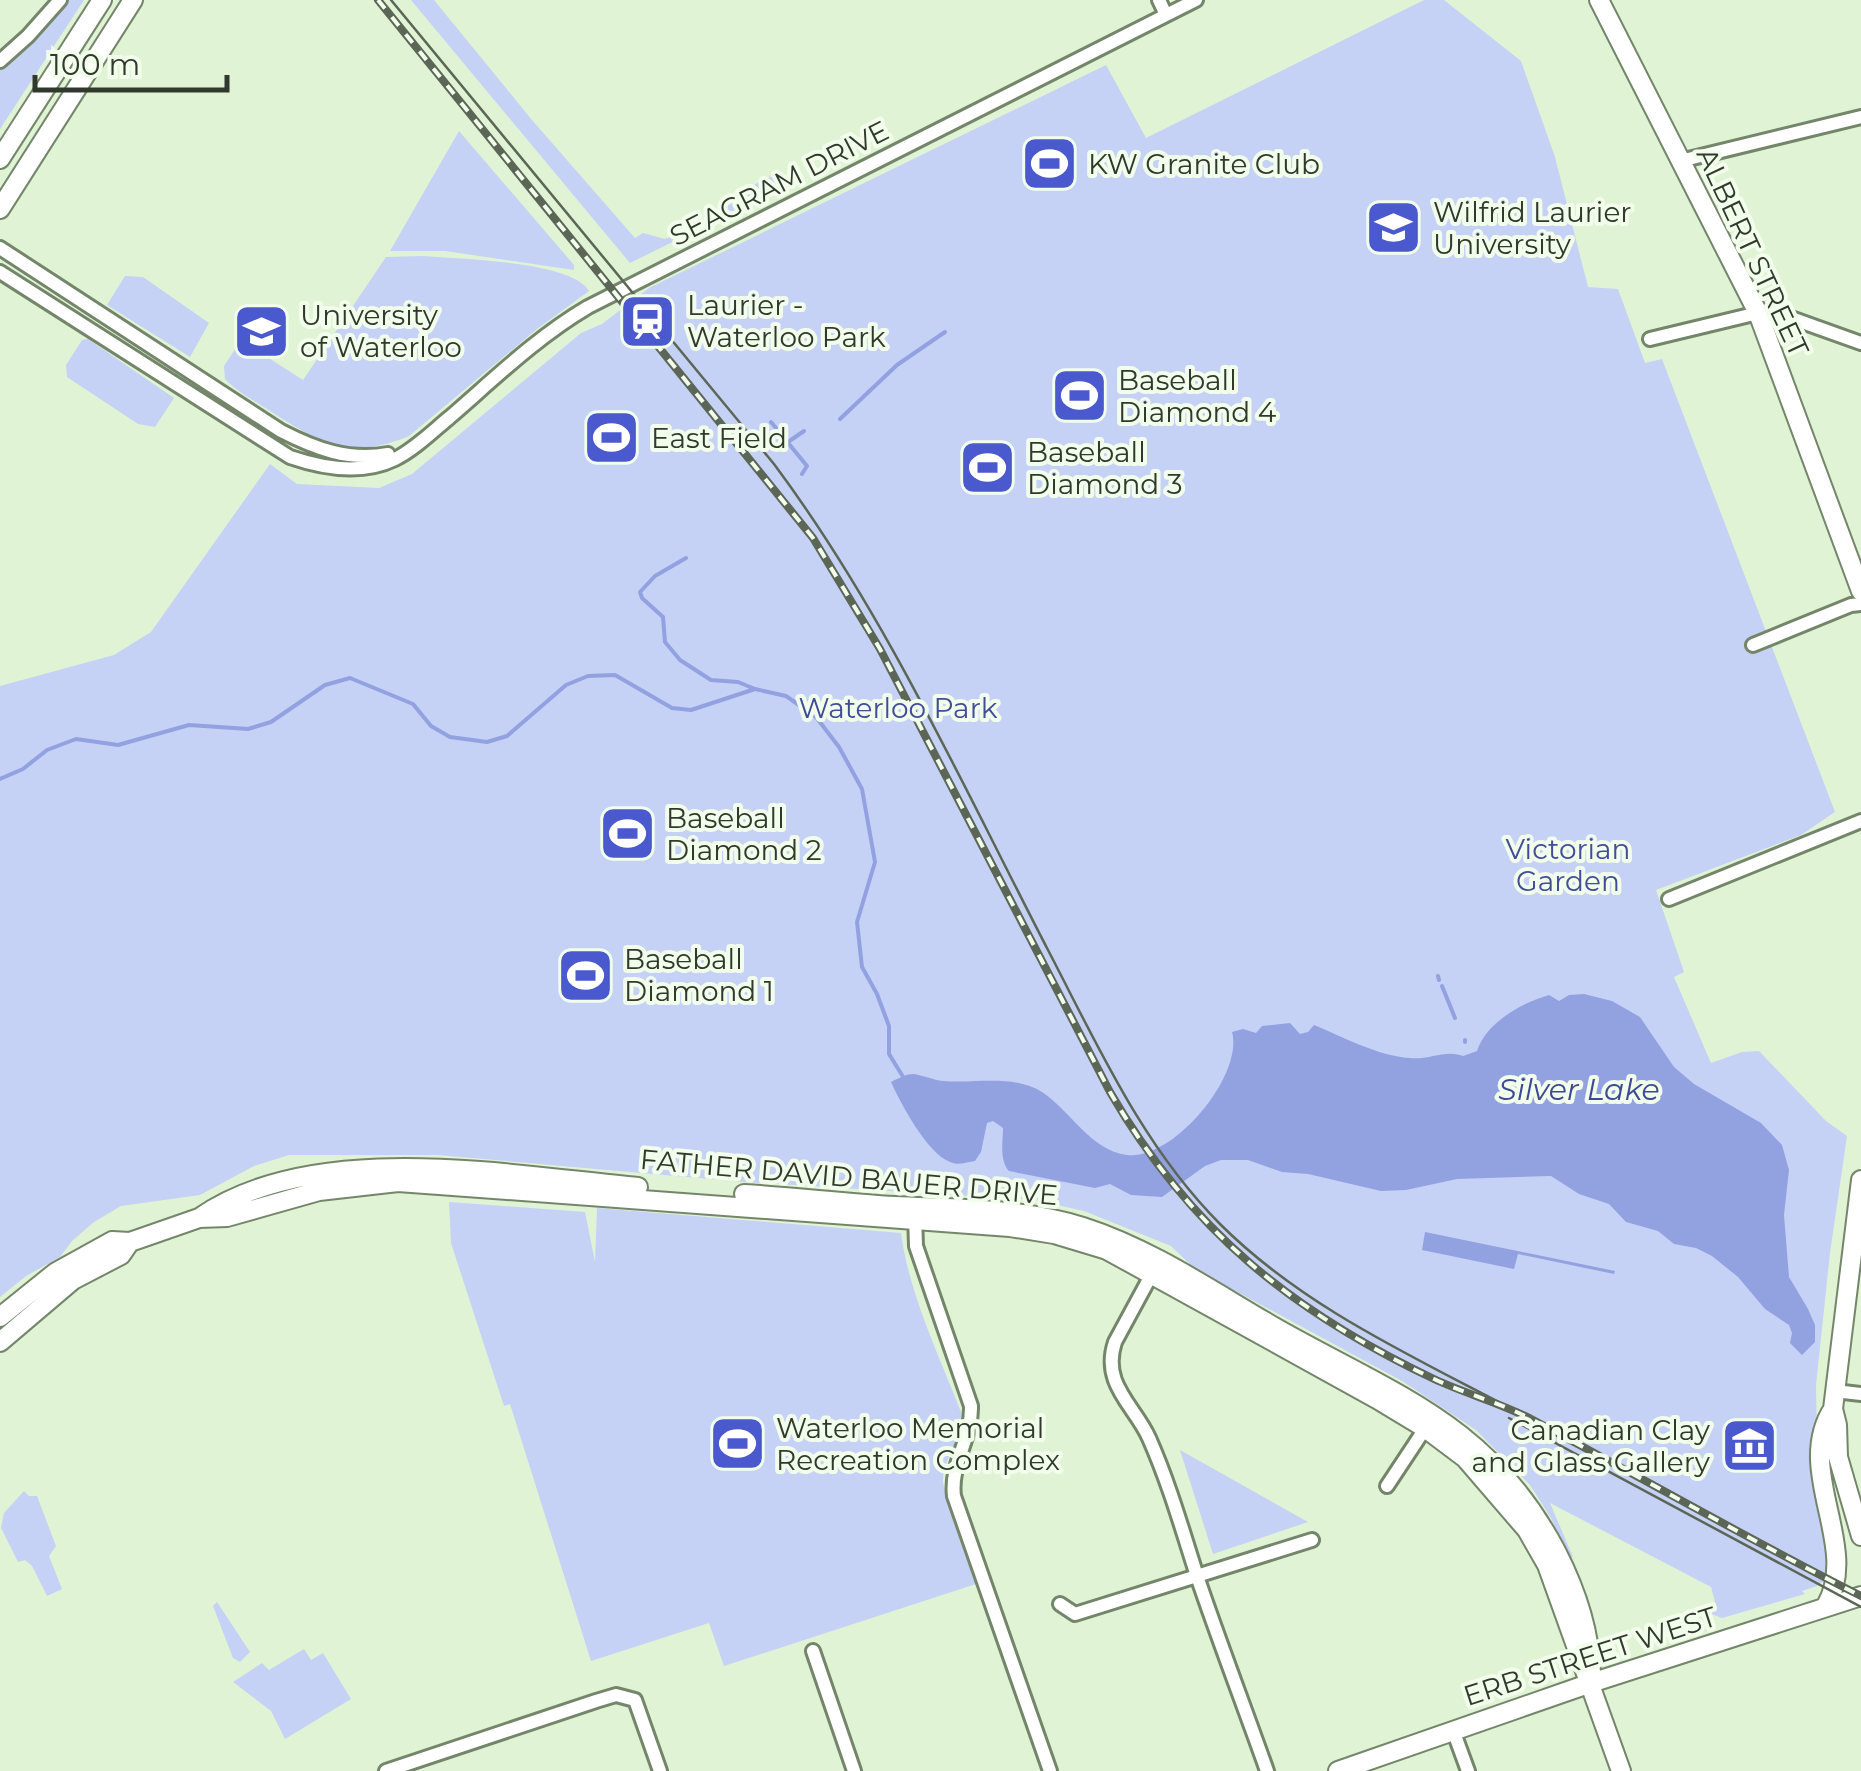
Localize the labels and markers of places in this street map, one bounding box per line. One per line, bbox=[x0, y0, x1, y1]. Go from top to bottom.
sports icon: KW Granite Club bbox=[1019, 134, 1079, 194]
place label: KW Granite Club bbox=[1088, 147, 1320, 181]
place label: Wilfrid Laurier University bbox=[1433, 195, 1632, 261]
school or university icon: Wilfrid Laurier University bbox=[1364, 198, 1424, 258]
place label: Laurier - Waterloo Park bbox=[687, 288, 886, 354]
station icon: Laurier - Waterloo Park bbox=[618, 291, 678, 351]
place label: University of Waterloo bbox=[300, 298, 462, 364]
school or university icon: University of Waterloo bbox=[231, 301, 291, 361]
place label: Baseball Diamond 4 bbox=[1118, 363, 1277, 429]
sports icon: Baseball Diamond 4 bbox=[1049, 366, 1109, 426]
sports icon: East Field bbox=[582, 408, 642, 468]
place label: East Field bbox=[651, 421, 787, 455]
place label: Baseball Diamond 3 bbox=[1027, 435, 1183, 501]
sports icon: Baseball Diamond 3 bbox=[958, 438, 1018, 498]
place label: Baseball Diamond 2 bbox=[666, 801, 822, 867]
sports icon: Baseball Diamond 2 bbox=[597, 804, 657, 864]
place label: Baseball Diamond 1 bbox=[624, 942, 774, 1008]
sports icon: Baseball Diamond 1 bbox=[555, 945, 615, 1005]
place label: Waterloo Memorial Recreation Complex bbox=[776, 1411, 1060, 1477]
place label: Canadian Clay and Glass Gallery bbox=[1472, 1413, 1711, 1479]
sports icon: Waterloo Memorial Recreation Complex bbox=[707, 1414, 767, 1474]
museum icon: Canadian Clay and Glass Gallery bbox=[1719, 1416, 1779, 1476]

